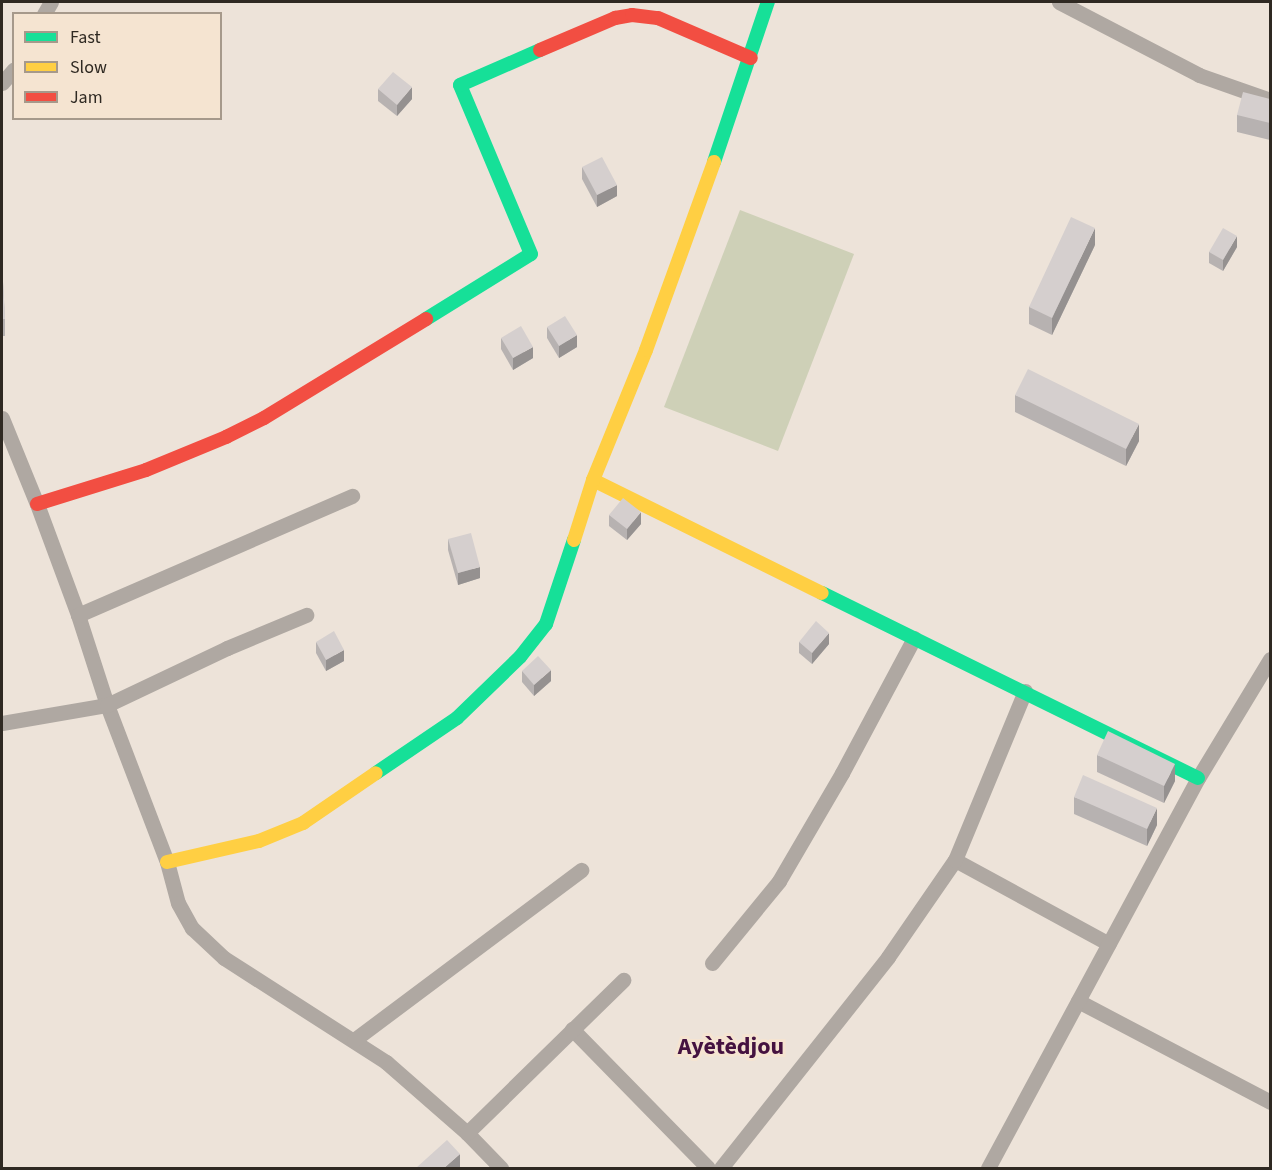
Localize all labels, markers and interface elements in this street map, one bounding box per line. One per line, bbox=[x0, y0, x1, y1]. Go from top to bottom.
legend bbox=[12, 12, 222, 120]
text: Fast bbox=[70, 25, 101, 50]
text: Slow bbox=[70, 55, 107, 80]
text: Jam bbox=[70, 85, 103, 110]
district label: Ayètèdjou bbox=[678, 1033, 784, 1061]

